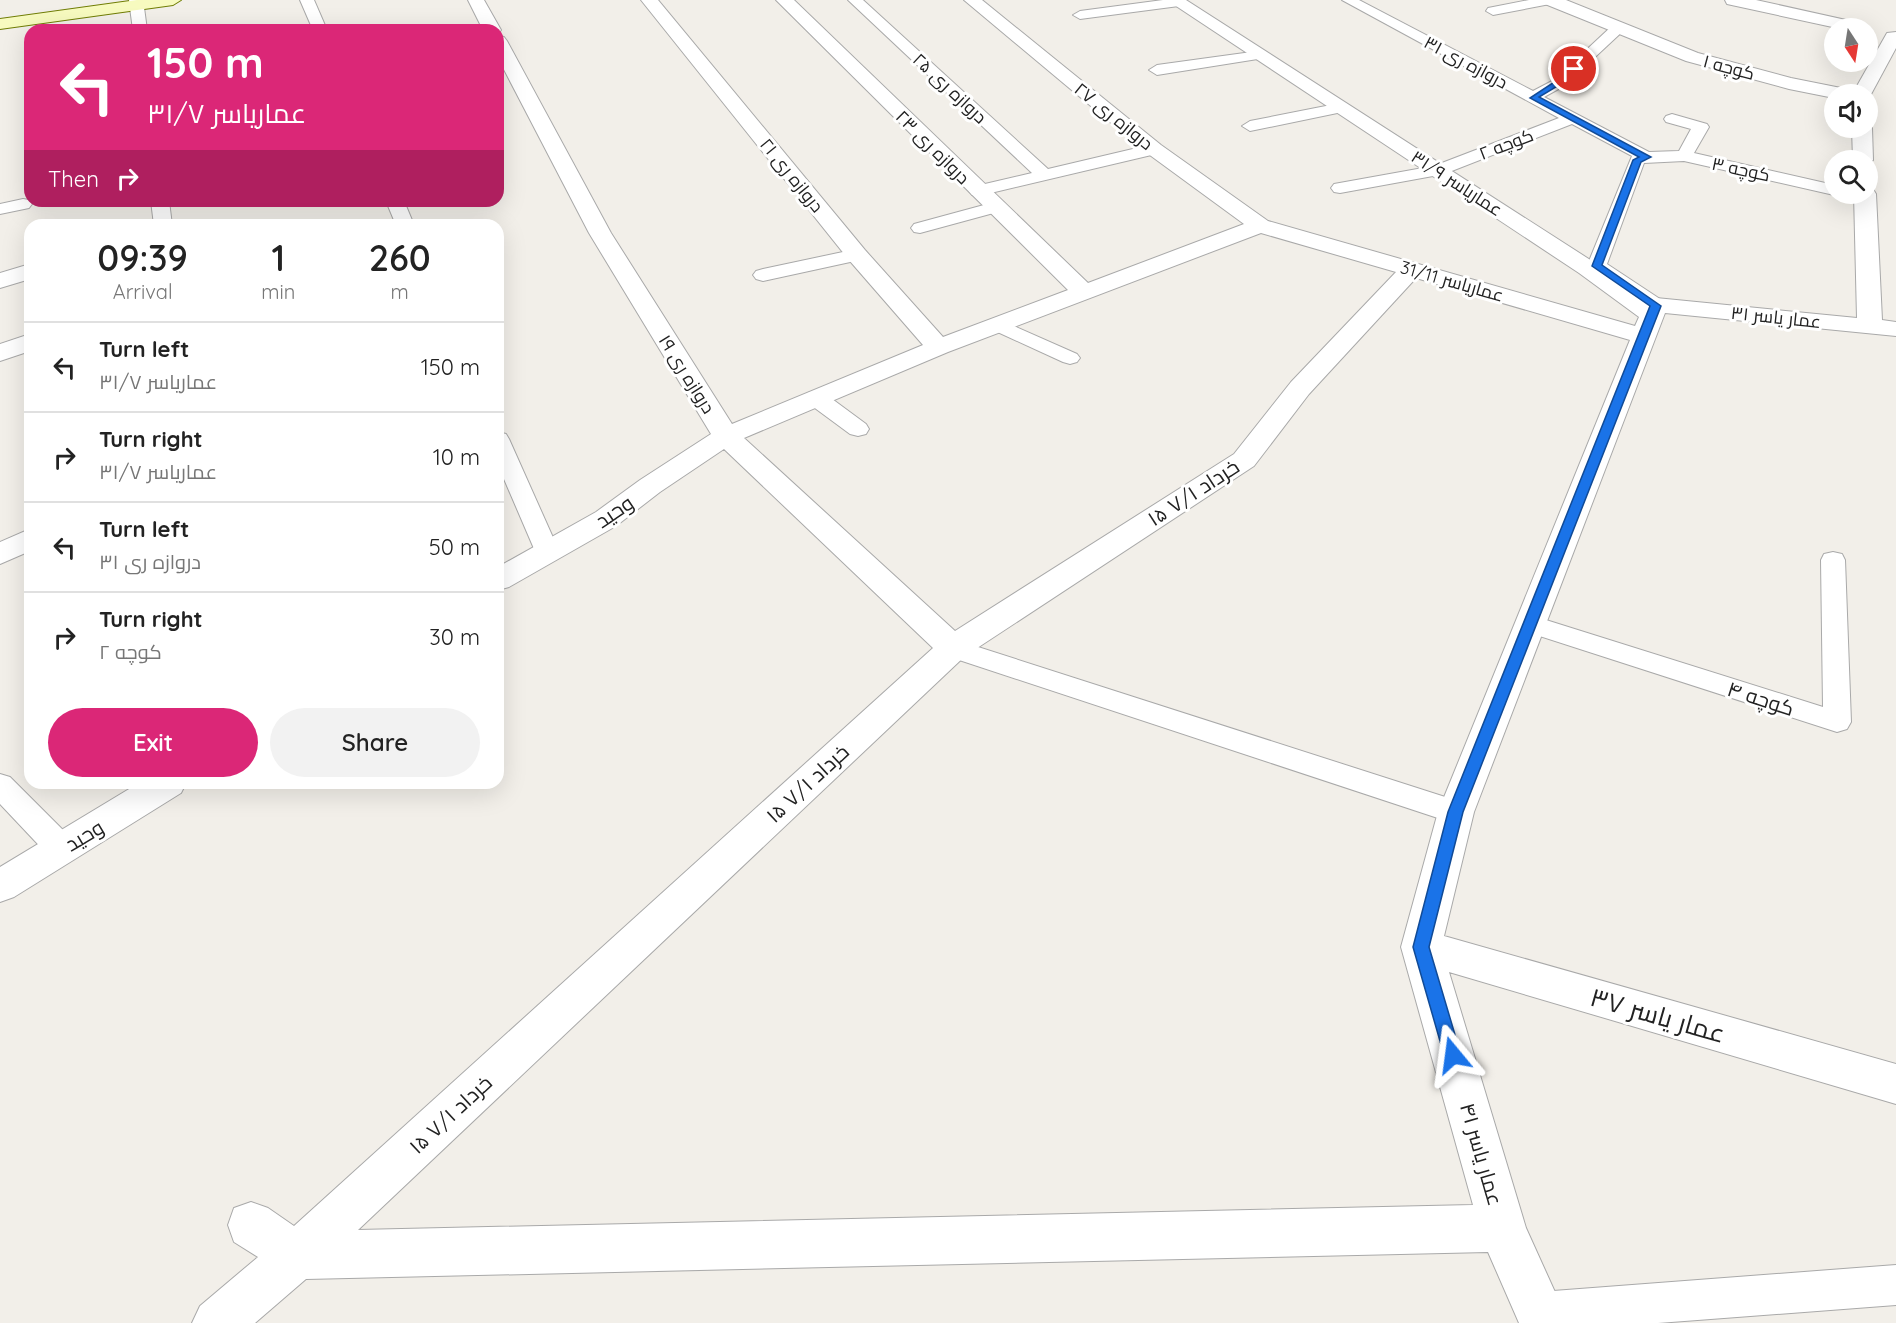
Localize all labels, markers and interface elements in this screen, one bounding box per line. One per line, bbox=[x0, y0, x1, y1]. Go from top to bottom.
north arrow bbox=[1824, 18, 1878, 72]
map controls bbox=[1824, 18, 1878, 204]
street label: دروازه ری ۳۱ bbox=[1420, 30, 1512, 94]
text: 150 m bbox=[147, 36, 264, 89]
pin bbox=[1548, 43, 1599, 94]
icon: left bbox=[48, 48, 126, 126]
street label: دروازه ری ۲۵ bbox=[908, 48, 992, 128]
street label: کوچه ۱ bbox=[1700, 49, 1757, 86]
icon: arrive bbox=[1557, 52, 1590, 85]
street label: دروازه ری ۲۷ bbox=[1070, 77, 1158, 155]
button: sound bbox=[1824, 84, 1878, 138]
text: عماریاسر ۳۱/۷ bbox=[147, 96, 306, 130]
street label: دروازه ری ۲۳ bbox=[891, 105, 975, 189]
street label: کوچه ۲ bbox=[1476, 123, 1537, 166]
street label: دروازه ری ۲۱ bbox=[755, 133, 829, 217]
street label: عماریاسر ۳۱/۹ bbox=[1407, 145, 1507, 221]
button: search bbox=[1824, 150, 1878, 204]
street label: کوچه ۳ bbox=[1709, 152, 1772, 187]
icon: right bbox=[111, 162, 144, 195]
text: Then bbox=[48, 165, 99, 193]
text: 09:39 bbox=[97, 235, 188, 280]
text: 1 bbox=[271, 235, 285, 280]
text: 260 bbox=[369, 235, 431, 280]
street label: عماریاسر 31/11 bbox=[1398, 255, 1506, 307]
text: Arrival bbox=[113, 279, 173, 304]
text: min bbox=[261, 279, 295, 304]
text: m bbox=[391, 279, 409, 304]
street label: عمار یاسر ۳۱ bbox=[1730, 301, 1822, 333]
street label: دروازه ری ۱۹ bbox=[654, 330, 720, 418]
text: Turn left bbox=[99, 335, 189, 363]
icon: left bbox=[48, 351, 81, 384]
text: 150 m bbox=[421, 353, 480, 381]
text: عماریاسر ۳۱/۷ bbox=[99, 369, 217, 394]
text: Turn right bbox=[99, 425, 203, 453]
icon: right bbox=[48, 441, 81, 474]
text: 10 m bbox=[433, 443, 480, 471]
street label: ۱۵ خرداد ۷/۱ bbox=[1142, 453, 1244, 531]
text: عماریاسر ۳۱/۷ bbox=[99, 459, 217, 484]
street label: وحید bbox=[590, 489, 638, 533]
text: Turn left bbox=[99, 515, 189, 543]
icon: left bbox=[48, 531, 81, 564]
text: 50 m bbox=[429, 533, 480, 561]
text: دروازه ری ۳۱ bbox=[99, 549, 201, 574]
text: Turn right bbox=[99, 605, 203, 633]
icon: right bbox=[48, 621, 81, 654]
text: 30 m bbox=[429, 623, 480, 651]
text: کوچه ۲ bbox=[99, 639, 162, 664]
street label: کوچه ۴ bbox=[1724, 675, 1798, 723]
button: Exit bbox=[48, 708, 258, 777]
button: Share bbox=[270, 708, 480, 777]
street label: ۱۵ خرداد ۷/۱ bbox=[760, 738, 854, 828]
street label: وحید bbox=[60, 813, 108, 857]
street label: عمار یاسر ۳۷ bbox=[1587, 980, 1729, 1050]
position arrow bbox=[1421, 1023, 1485, 1087]
street label: ۱۵ خرداد ۷/۱ bbox=[403, 1069, 497, 1159]
street label: عمار یاسر ۴۱ bbox=[1455, 1100, 1509, 1208]

